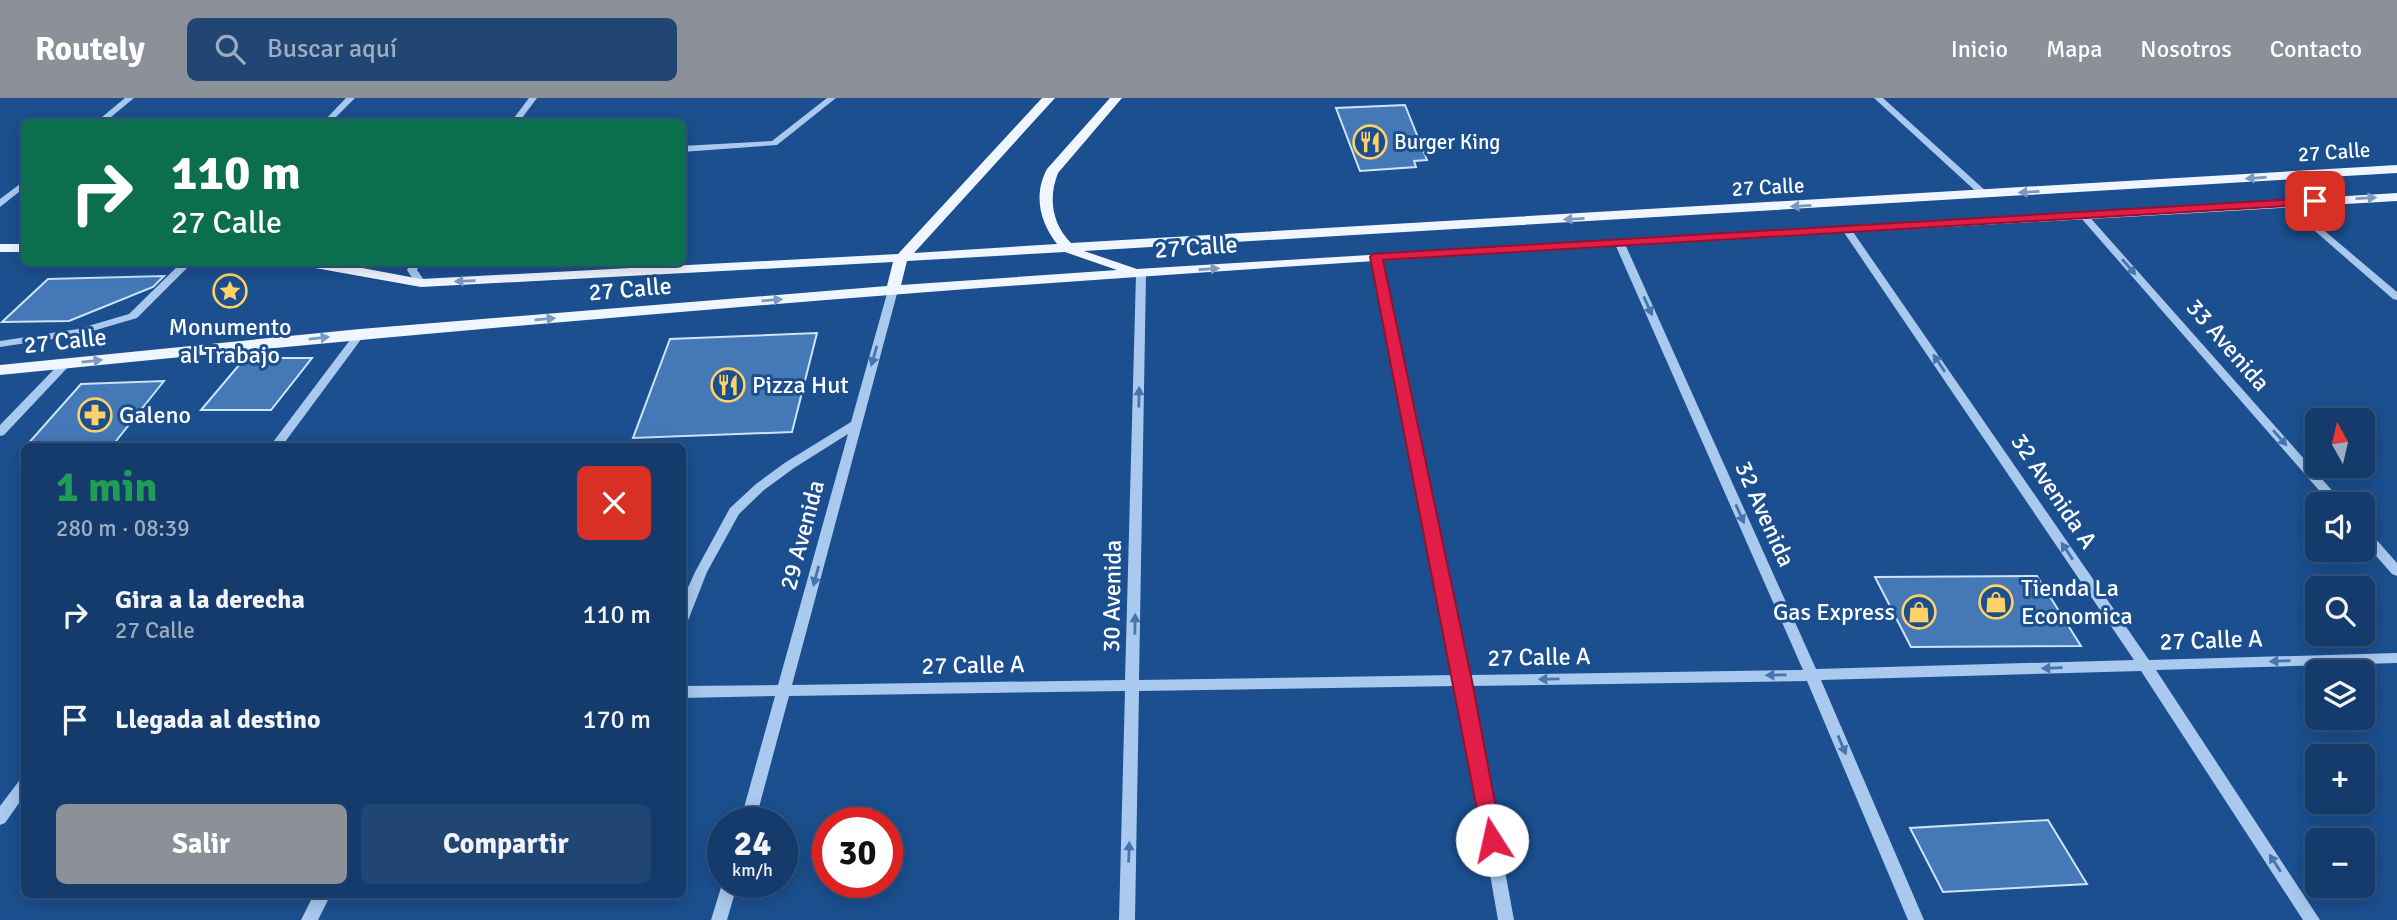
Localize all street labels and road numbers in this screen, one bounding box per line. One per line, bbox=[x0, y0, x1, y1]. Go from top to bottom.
street label: 27 Calle bbox=[2297, 136, 2371, 168]
street label: 27 Calle bbox=[1731, 172, 1805, 202]
street label: 27 Calle bbox=[1153, 229, 1239, 265]
street label: 27 Calle bbox=[587, 270, 673, 308]
street label: 33 Avenida bbox=[2180, 293, 2276, 397]
street label: 27 Calle bbox=[22, 322, 108, 360]
street label: 32 Avenida A bbox=[2005, 428, 2104, 555]
street label: 32 Avenida bbox=[1728, 456, 1802, 572]
street label: 29 Avenida bbox=[773, 477, 831, 593]
street label: 30 Avenida bbox=[1096, 539, 1128, 653]
street label: 27 Calle A bbox=[2159, 623, 2263, 657]
street label: 27 Calle A bbox=[1487, 641, 1591, 673]
street label: 27 Calle A bbox=[921, 649, 1025, 681]

